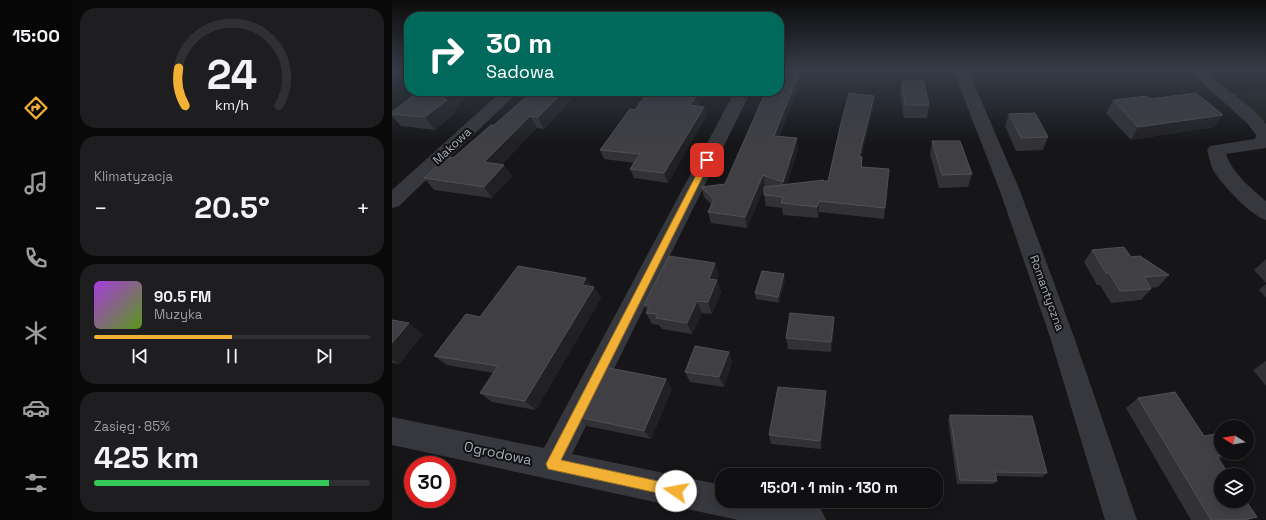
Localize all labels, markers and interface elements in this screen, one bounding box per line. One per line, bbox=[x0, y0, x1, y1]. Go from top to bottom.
text: 15:00 bbox=[12, 24, 60, 47]
text: 30 m bbox=[486, 25, 552, 61]
icon: right bbox=[420, 28, 472, 80]
text: 24 bbox=[207, 48, 257, 101]
text: Sadowa bbox=[486, 60, 554, 83]
icon: directions bbox=[22, 94, 50, 122]
text: km/h bbox=[215, 96, 249, 114]
street label: Makowa bbox=[429, 124, 475, 168]
pin bbox=[690, 143, 724, 177]
icon: arrive bbox=[696, 149, 718, 171]
text: Klimatyzacja bbox=[94, 168, 173, 185]
icon: music bbox=[22, 169, 50, 197]
text: 20.5° bbox=[194, 188, 270, 227]
text: − bbox=[94, 194, 108, 222]
text: + bbox=[356, 194, 370, 222]
icon: phone bbox=[22, 244, 50, 272]
street label: Romantyczna bbox=[1026, 253, 1068, 333]
text: 90.5 FM bbox=[154, 287, 211, 306]
text: Muzyka bbox=[154, 306, 202, 323]
icon: climate bbox=[22, 319, 50, 347]
icon: previous bbox=[129, 345, 151, 367]
icon: pause bbox=[221, 345, 243, 367]
icon: next bbox=[313, 345, 335, 367]
icon: car bbox=[22, 394, 50, 422]
text: Zasięg · 85% bbox=[94, 418, 170, 435]
north arrow bbox=[1214, 420, 1254, 460]
map controls bbox=[1214, 420, 1254, 508]
street label: Ogrodowa bbox=[463, 437, 533, 469]
text: 425 km bbox=[94, 438, 199, 477]
speed limit sign: 30 bbox=[404, 456, 456, 508]
button: layers bbox=[1214, 468, 1254, 508]
icon: filters bbox=[22, 469, 50, 497]
position arrow bbox=[655, 470, 697, 512]
text: 15:01 · 1 min · 130 m bbox=[760, 478, 898, 497]

